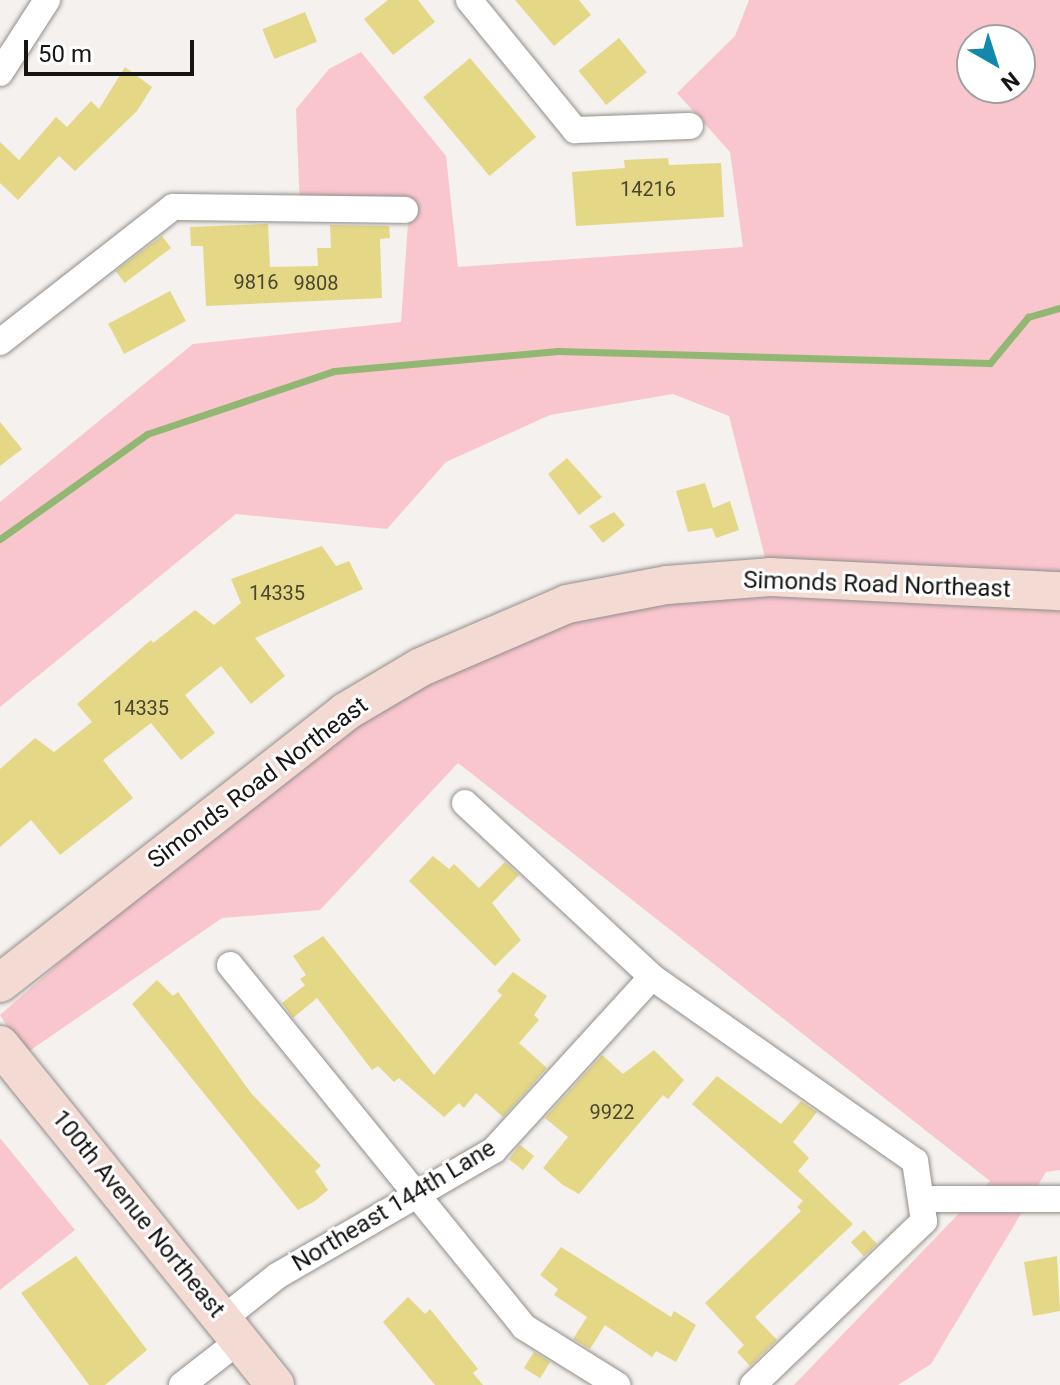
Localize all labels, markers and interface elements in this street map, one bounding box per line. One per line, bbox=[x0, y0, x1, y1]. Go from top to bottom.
scale bar bbox=[28, 24, 198, 74]
north arrow bbox=[956, 24, 1036, 104]
text: 50 m bbox=[38, 40, 92, 68]
text: N bbox=[996, 67, 1024, 96]
house number: 14216 bbox=[620, 177, 676, 201]
house number: 9816 bbox=[234, 270, 278, 294]
house number: 9808 bbox=[294, 271, 338, 295]
street label: Simonds Road Northeast bbox=[743, 566, 1011, 604]
house number: 14335 bbox=[249, 581, 305, 605]
street label: Simonds Road Northeast bbox=[142, 691, 374, 875]
house number: 14335 bbox=[113, 696, 169, 720]
house number: 9922 bbox=[590, 1100, 634, 1124]
street label: 100th Avenue Northeast bbox=[45, 1104, 231, 1324]
street label: Northeast 144th Lane bbox=[287, 1134, 501, 1278]

